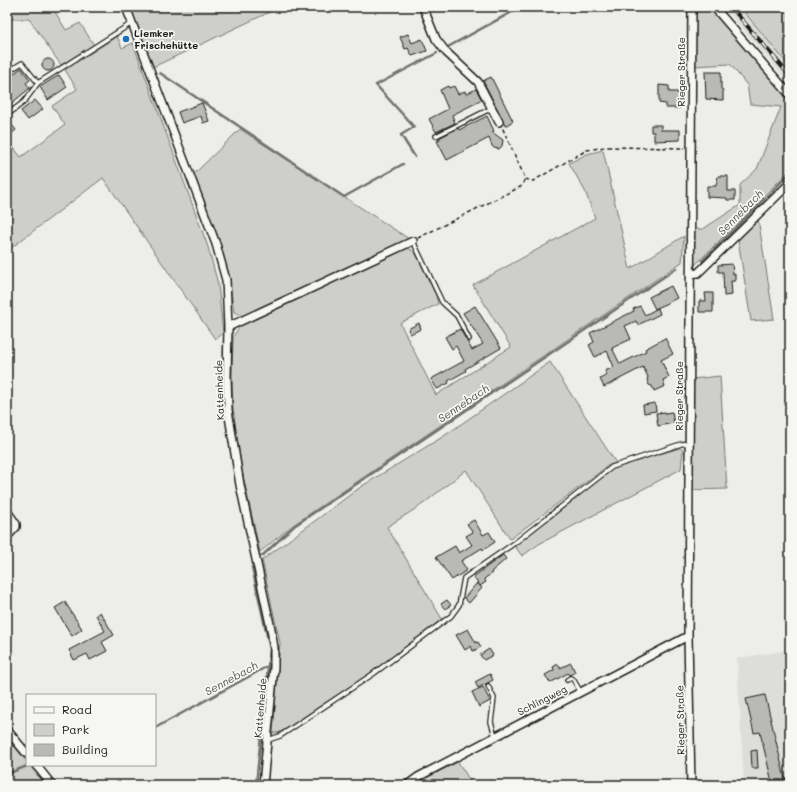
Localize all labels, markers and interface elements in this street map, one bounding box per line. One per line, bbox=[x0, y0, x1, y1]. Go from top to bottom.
place label: Liemker Frischehütte bbox=[134, 26, 198, 52]
marker: Liemker Frischehütte bbox=[121, 34, 131, 44]
street label: Rieger Straße bbox=[674, 37, 688, 107]
water label: Sennebach bbox=[714, 186, 766, 238]
street label: Kattenheide bbox=[211, 360, 227, 420]
street label: Rieger Straße bbox=[672, 361, 686, 431]
water label: Sennebach bbox=[435, 380, 491, 426]
water label: Sennebach bbox=[202, 657, 260, 699]
street label: Kattenheide bbox=[250, 677, 270, 739]
street label: Schlingweg bbox=[515, 681, 569, 718]
street label: Rieger Straße bbox=[672, 685, 688, 755]
legend bbox=[26, 694, 156, 766]
text: Road bbox=[62, 701, 92, 717]
text: Park bbox=[62, 721, 89, 737]
text: Building bbox=[62, 741, 108, 757]

